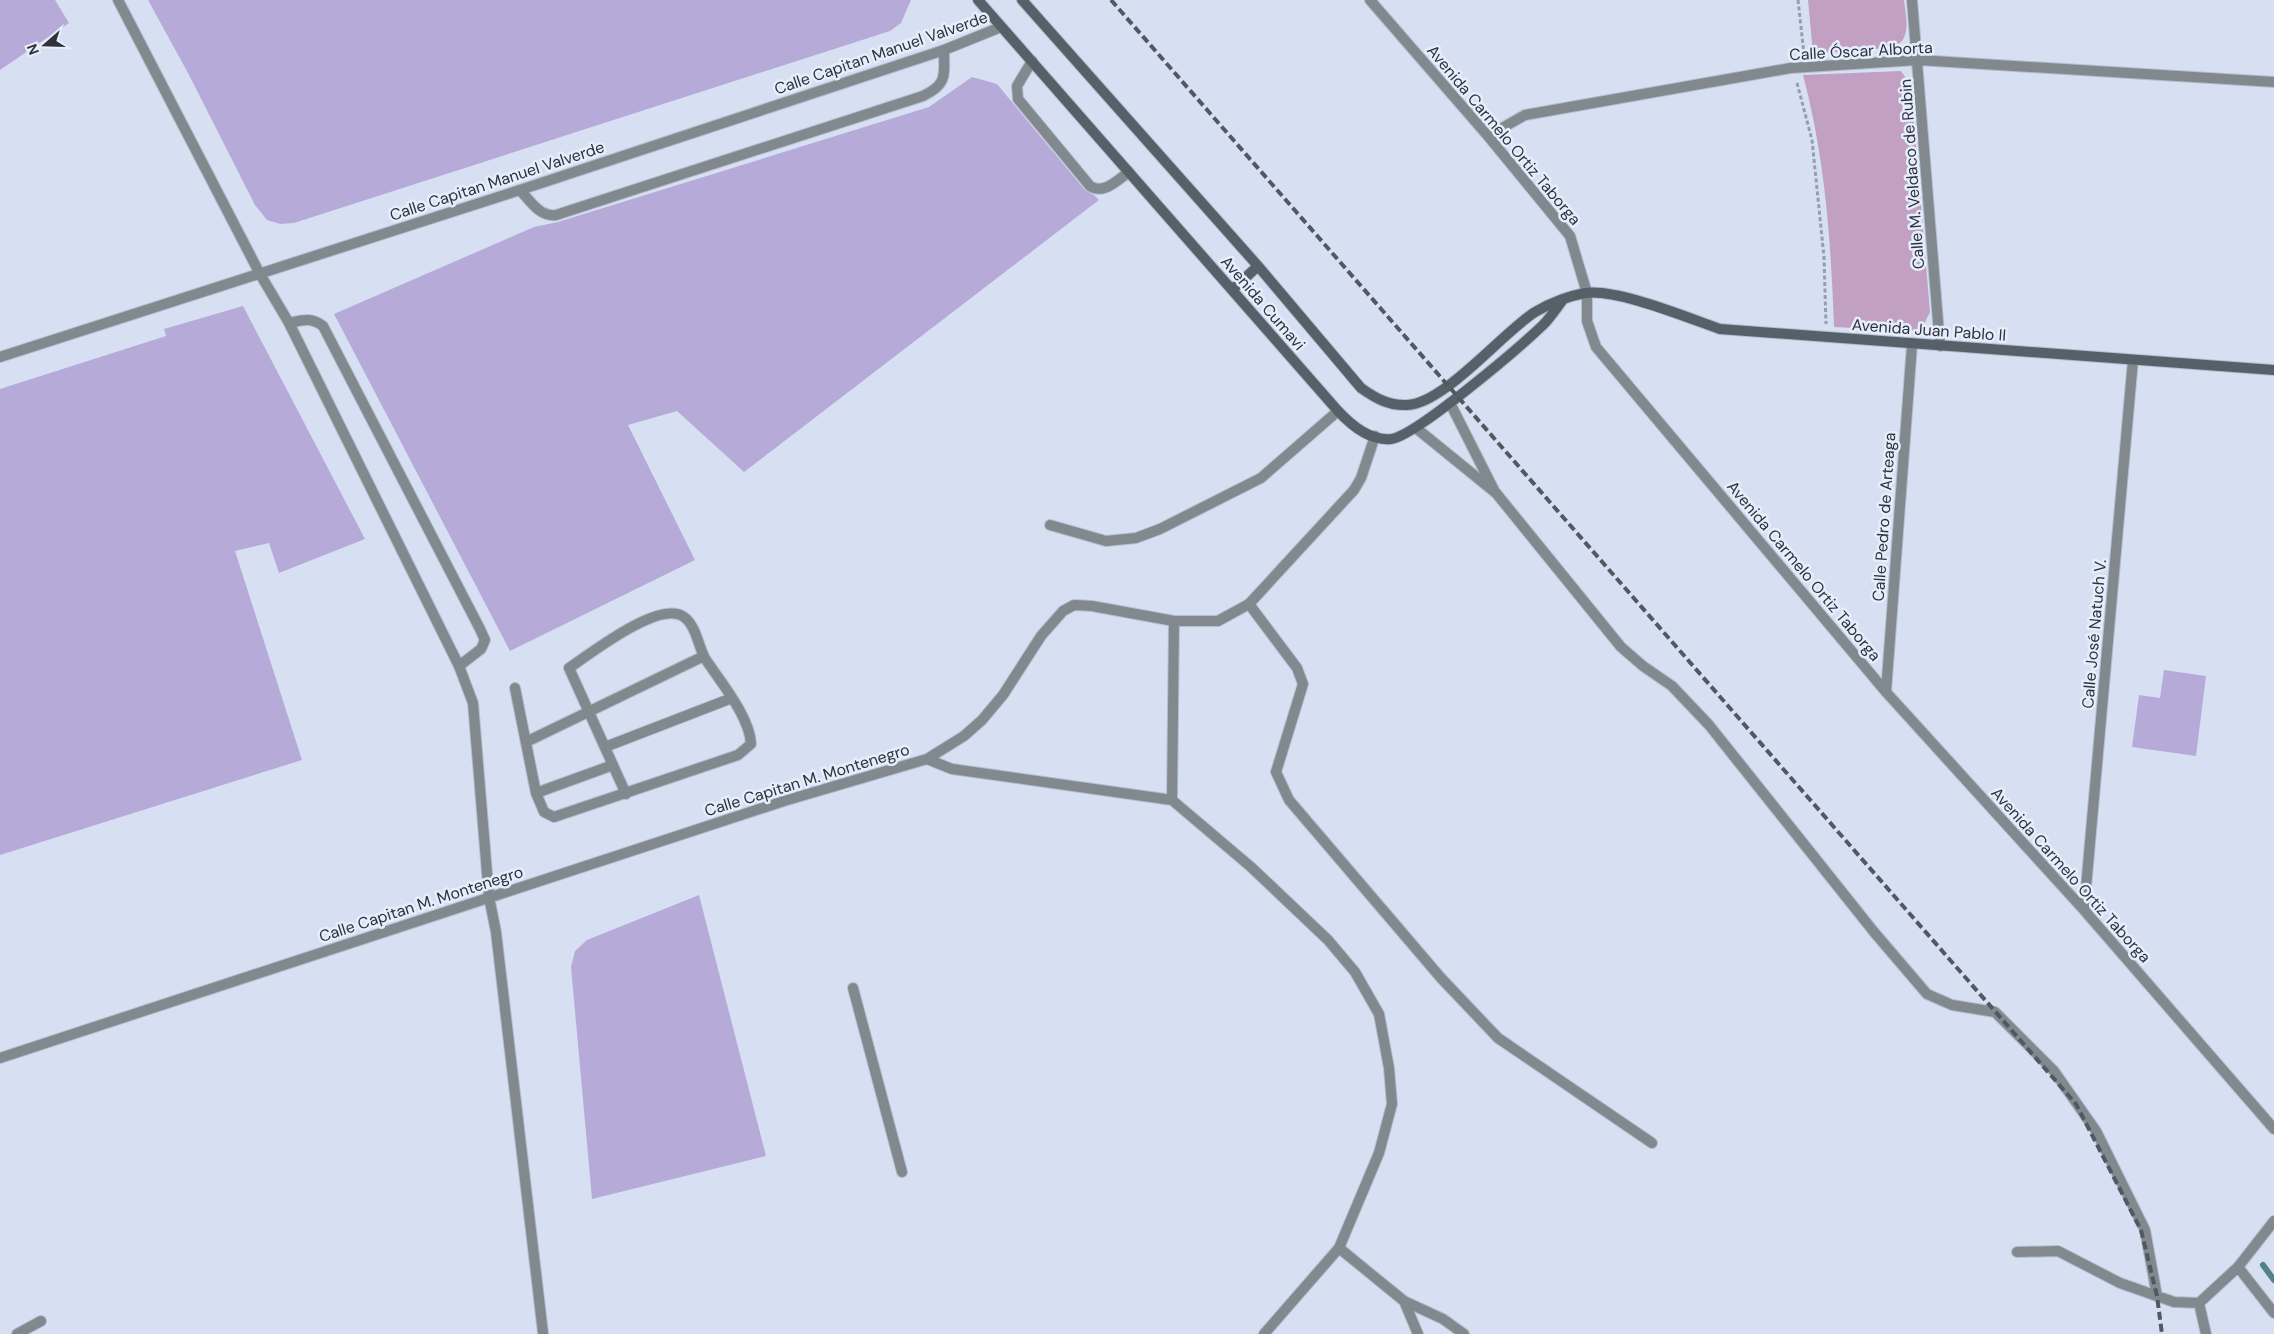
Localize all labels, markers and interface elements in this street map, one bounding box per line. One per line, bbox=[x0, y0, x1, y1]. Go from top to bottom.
street label: Calle Capitan Manuel Valverde bbox=[771, 7, 991, 99]
north arrow bbox=[20, 20, 70, 70]
street label: Calle Óscar Alborta bbox=[1789, 37, 1933, 65]
street label: Avenida Carmelo Ortiz Taborga bbox=[1422, 41, 1586, 229]
text: N bbox=[23, 42, 43, 57]
street label: Calle M. Veldaco de Rubin bbox=[1895, 78, 1929, 270]
street label: Calle Capitan Manuel Valverde bbox=[387, 136, 607, 226]
street label: Avenida Cumavi bbox=[1216, 251, 1310, 355]
street label: Avenida Juan Pablo II bbox=[1851, 314, 2007, 346]
street label: Calle Pedro de Arteaga bbox=[1868, 432, 1900, 602]
street label: Avenida Carmelo Ortiz Taborga bbox=[1722, 477, 1886, 665]
street label: Calle José Natuch V. bbox=[2077, 559, 2111, 709]
street label: Calle Capitan M. Montenegro bbox=[702, 739, 912, 821]
street label: Avenida Carmelo Ortiz Taborga bbox=[1987, 783, 2155, 967]
street label: Calle Capitan M. Montenegro bbox=[316, 861, 526, 947]

